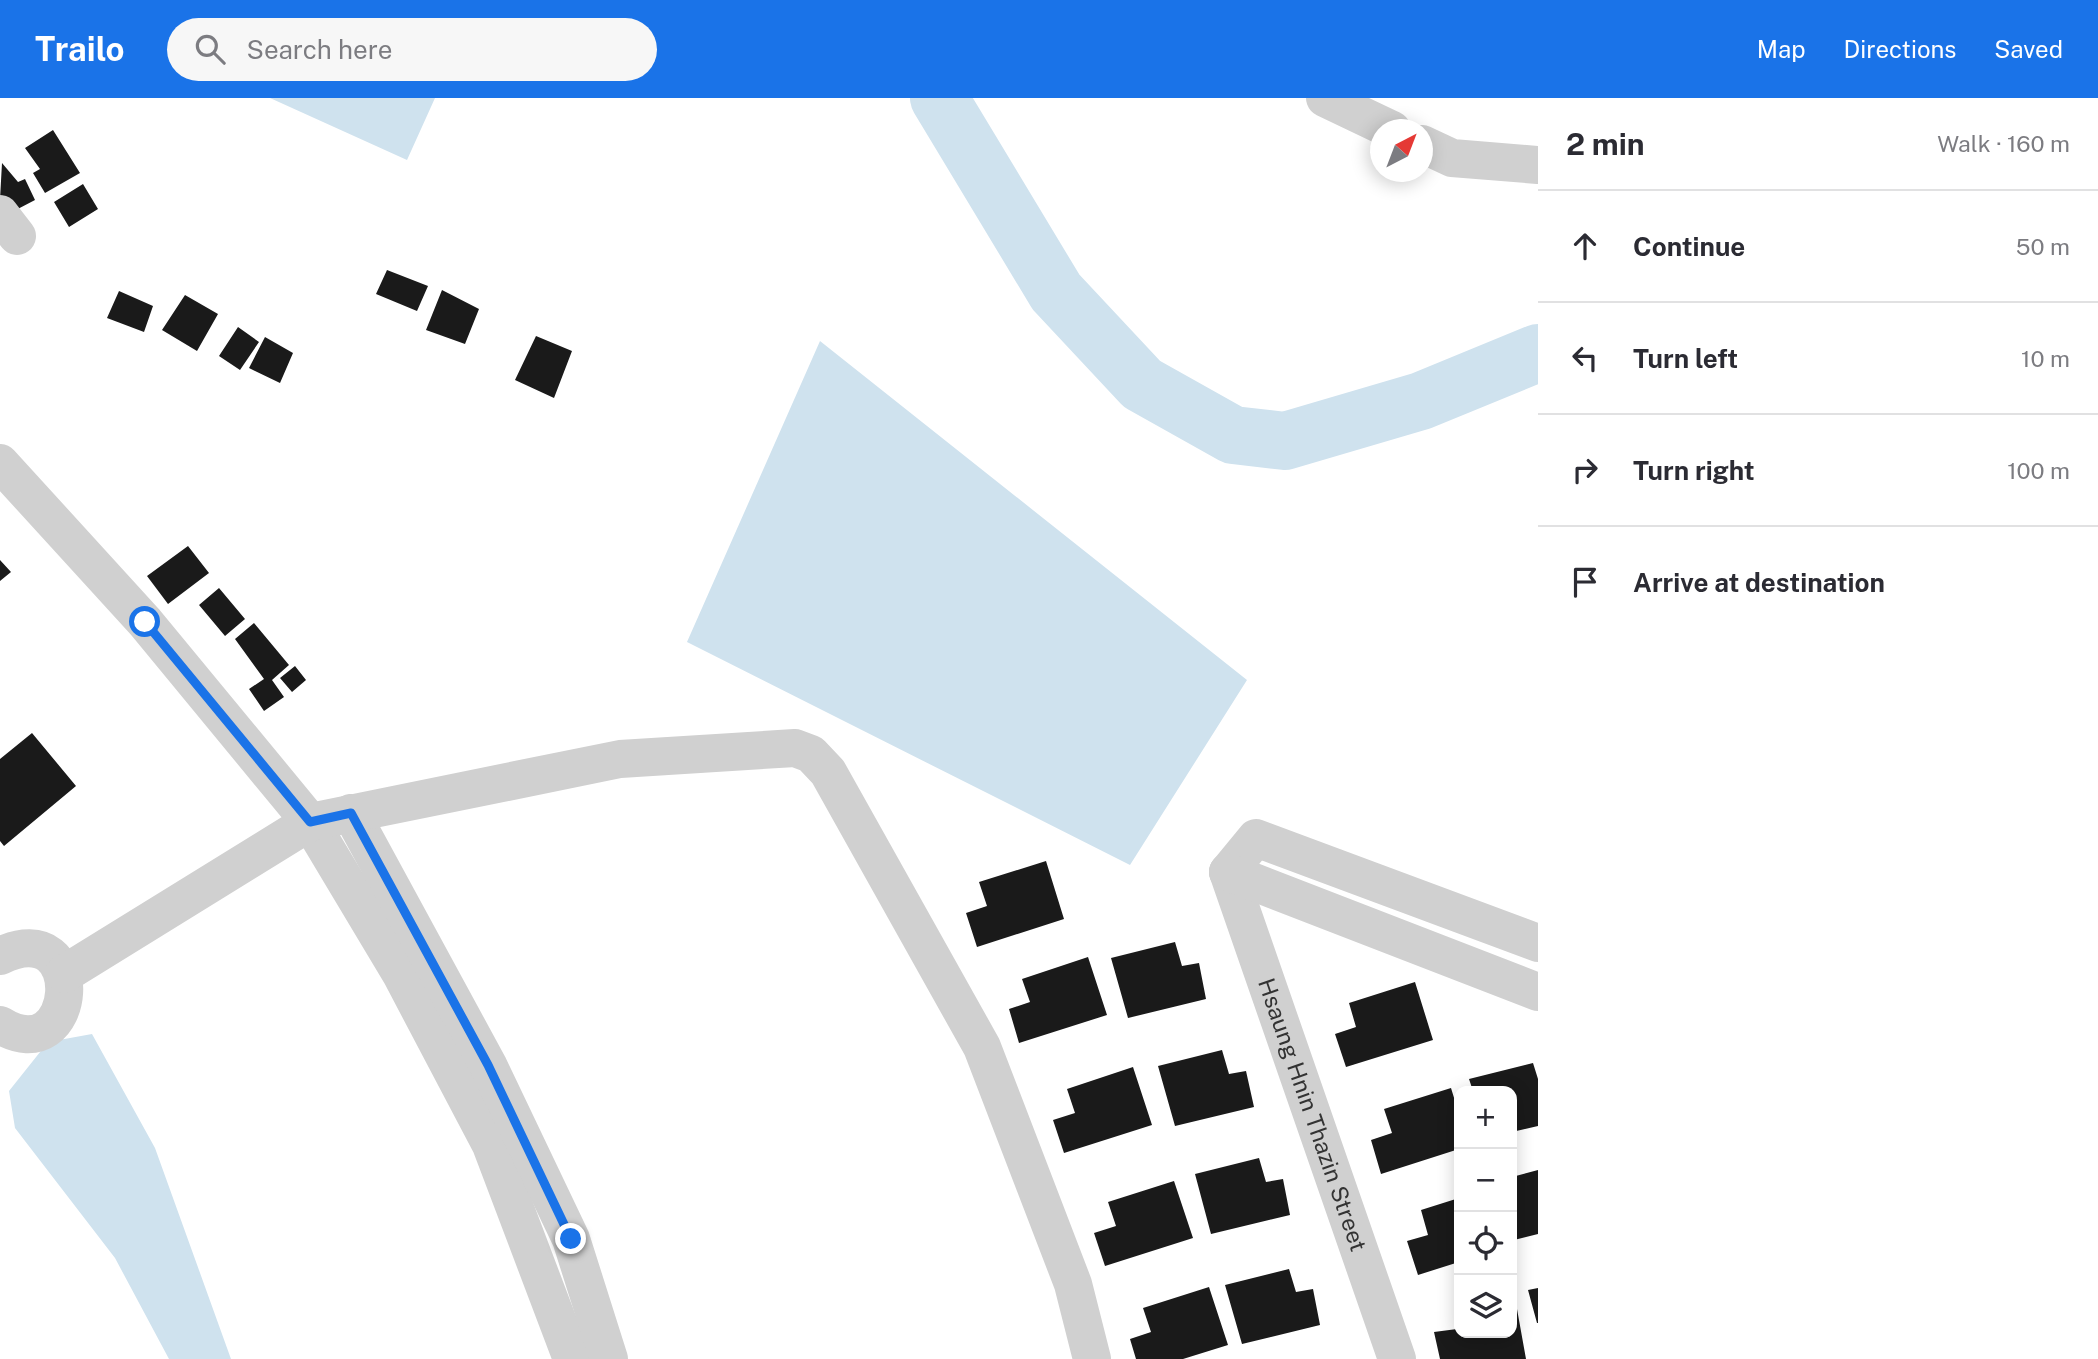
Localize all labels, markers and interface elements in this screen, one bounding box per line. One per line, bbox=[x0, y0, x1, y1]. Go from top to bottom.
search box bbox=[167, 18, 657, 81]
text: Trailo bbox=[35, 30, 125, 68]
icon: search bbox=[191, 30, 229, 68]
text: Search here bbox=[247, 34, 392, 65]
text: Map bbox=[1757, 35, 1806, 63]
text: Directions bbox=[1844, 35, 1956, 63]
text: Saved bbox=[1994, 35, 2063, 63]
north arrow bbox=[1370, 119, 1433, 182]
text: 2 min bbox=[1566, 126, 1645, 162]
text: Walk · 160 m bbox=[1937, 130, 2070, 157]
icon: ahead bbox=[1566, 227, 1604, 265]
text: Continue bbox=[1633, 231, 1745, 262]
text: 50 m bbox=[2016, 233, 2070, 260]
icon: left bbox=[1566, 339, 1604, 377]
text: Turn left bbox=[1633, 343, 1738, 374]
text: 10 m bbox=[2021, 345, 2070, 372]
icon: right bbox=[1566, 451, 1604, 489]
text: Turn right bbox=[1633, 455, 1755, 486]
text: 100 m bbox=[2007, 457, 2070, 484]
icon: arrive bbox=[1566, 563, 1604, 601]
text: Arrive at destination bbox=[1633, 567, 1885, 598]
route start bbox=[129, 606, 160, 637]
street label: Hsaung Hnin Thazin Street bbox=[1253, 975, 1373, 1255]
map controls bbox=[1454, 1086, 1517, 1338]
button: + bbox=[1454, 1086, 1517, 1149]
button: − bbox=[1454, 1149, 1517, 1212]
button: locate bbox=[1454, 1212, 1517, 1275]
route end bbox=[555, 1223, 586, 1254]
button: layers bbox=[1454, 1275, 1517, 1338]

